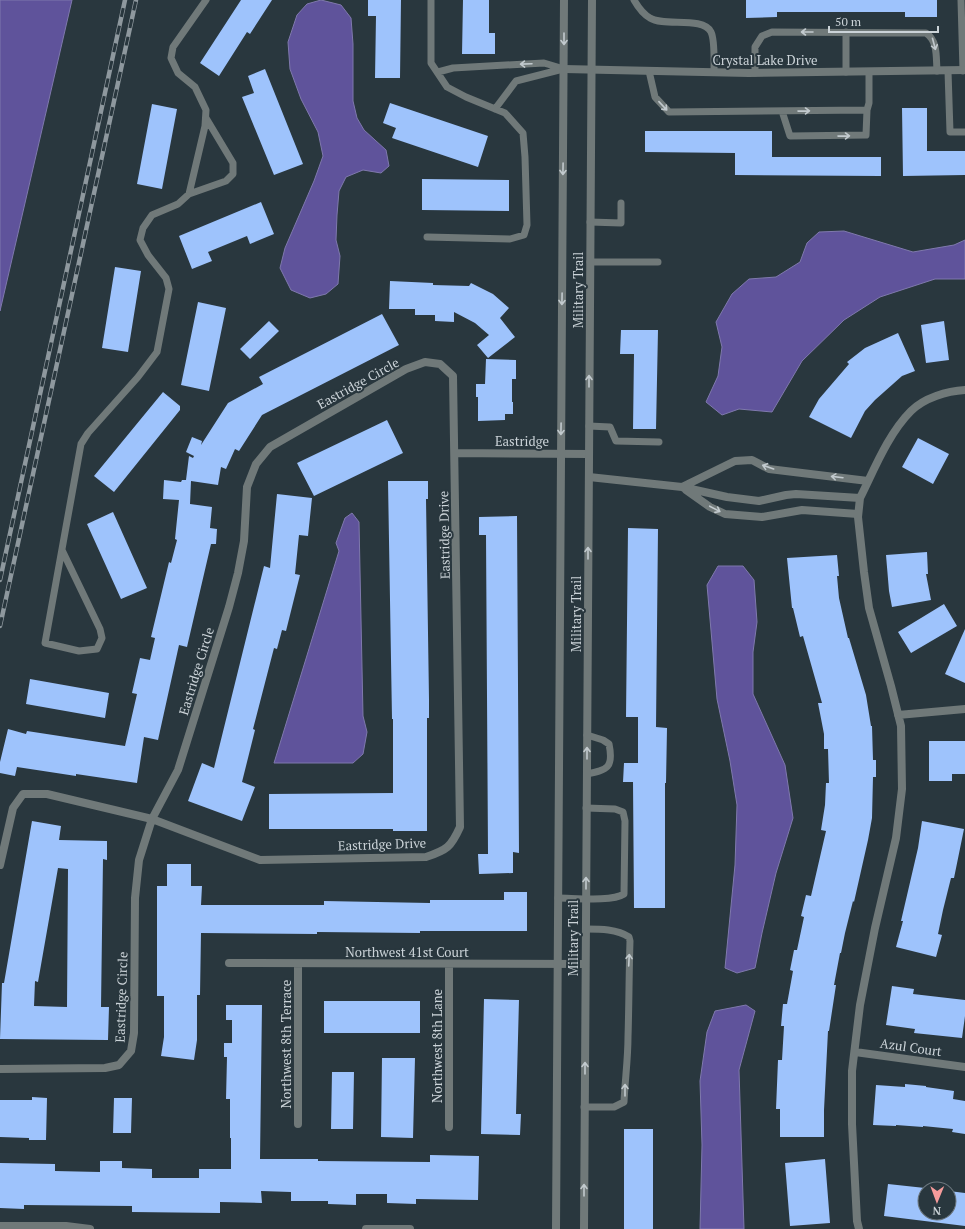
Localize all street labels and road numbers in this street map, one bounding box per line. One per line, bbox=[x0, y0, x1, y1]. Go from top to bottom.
street label: Crystal Lake Drive bbox=[712, 51, 818, 69]
street label: Military Trail bbox=[569, 252, 587, 328]
street label: Eastridge Circle bbox=[314, 353, 402, 413]
street label: Eastridge bbox=[495, 432, 549, 450]
street label: Eastridge Drive bbox=[434, 491, 454, 579]
street label: Military Trail bbox=[567, 576, 585, 652]
street label: Eastridge Circle bbox=[174, 625, 218, 717]
street label: Eastridge Drive bbox=[338, 833, 426, 855]
street label: Military Trail bbox=[564, 900, 582, 976]
street label: Northwest 41st Court bbox=[345, 943, 469, 961]
street label: Eastridge Circle bbox=[110, 951, 132, 1043]
street label: Northwest 8th Terrace bbox=[277, 980, 295, 1108]
street label: Northwest 8th Lane bbox=[428, 989, 446, 1103]
street label: Azul Court bbox=[879, 1034, 943, 1060]

